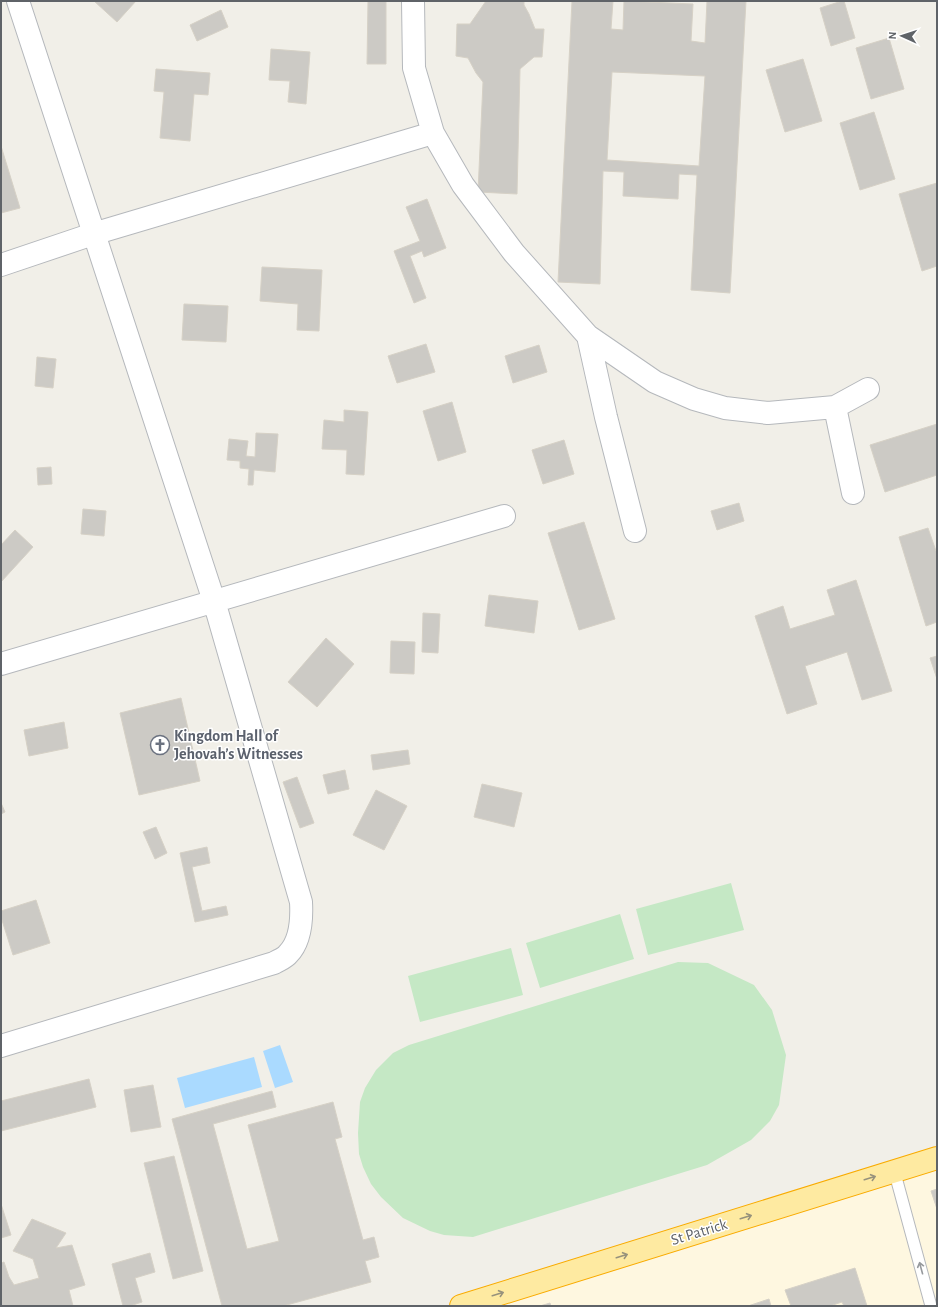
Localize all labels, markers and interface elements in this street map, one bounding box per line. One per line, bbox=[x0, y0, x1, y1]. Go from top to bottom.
north arrow bbox=[882, 16, 922, 56]
text: N bbox=[887, 31, 898, 40]
place label: Kingdom Hall of Jehovah’s Witnesses bbox=[174, 728, 303, 762]
church icon: Kingdom Hall of Jehovah’s Witnesses bbox=[149, 734, 171, 756]
one-way arrow bbox=[864, 1174, 877, 1181]
one-way arrow bbox=[739, 1213, 752, 1220]
street label: St Patrick bbox=[669, 1216, 730, 1248]
one-way arrow bbox=[616, 1251, 628, 1259]
one-way arrow bbox=[917, 1262, 924, 1275]
one-way arrow bbox=[491, 1290, 504, 1297]

